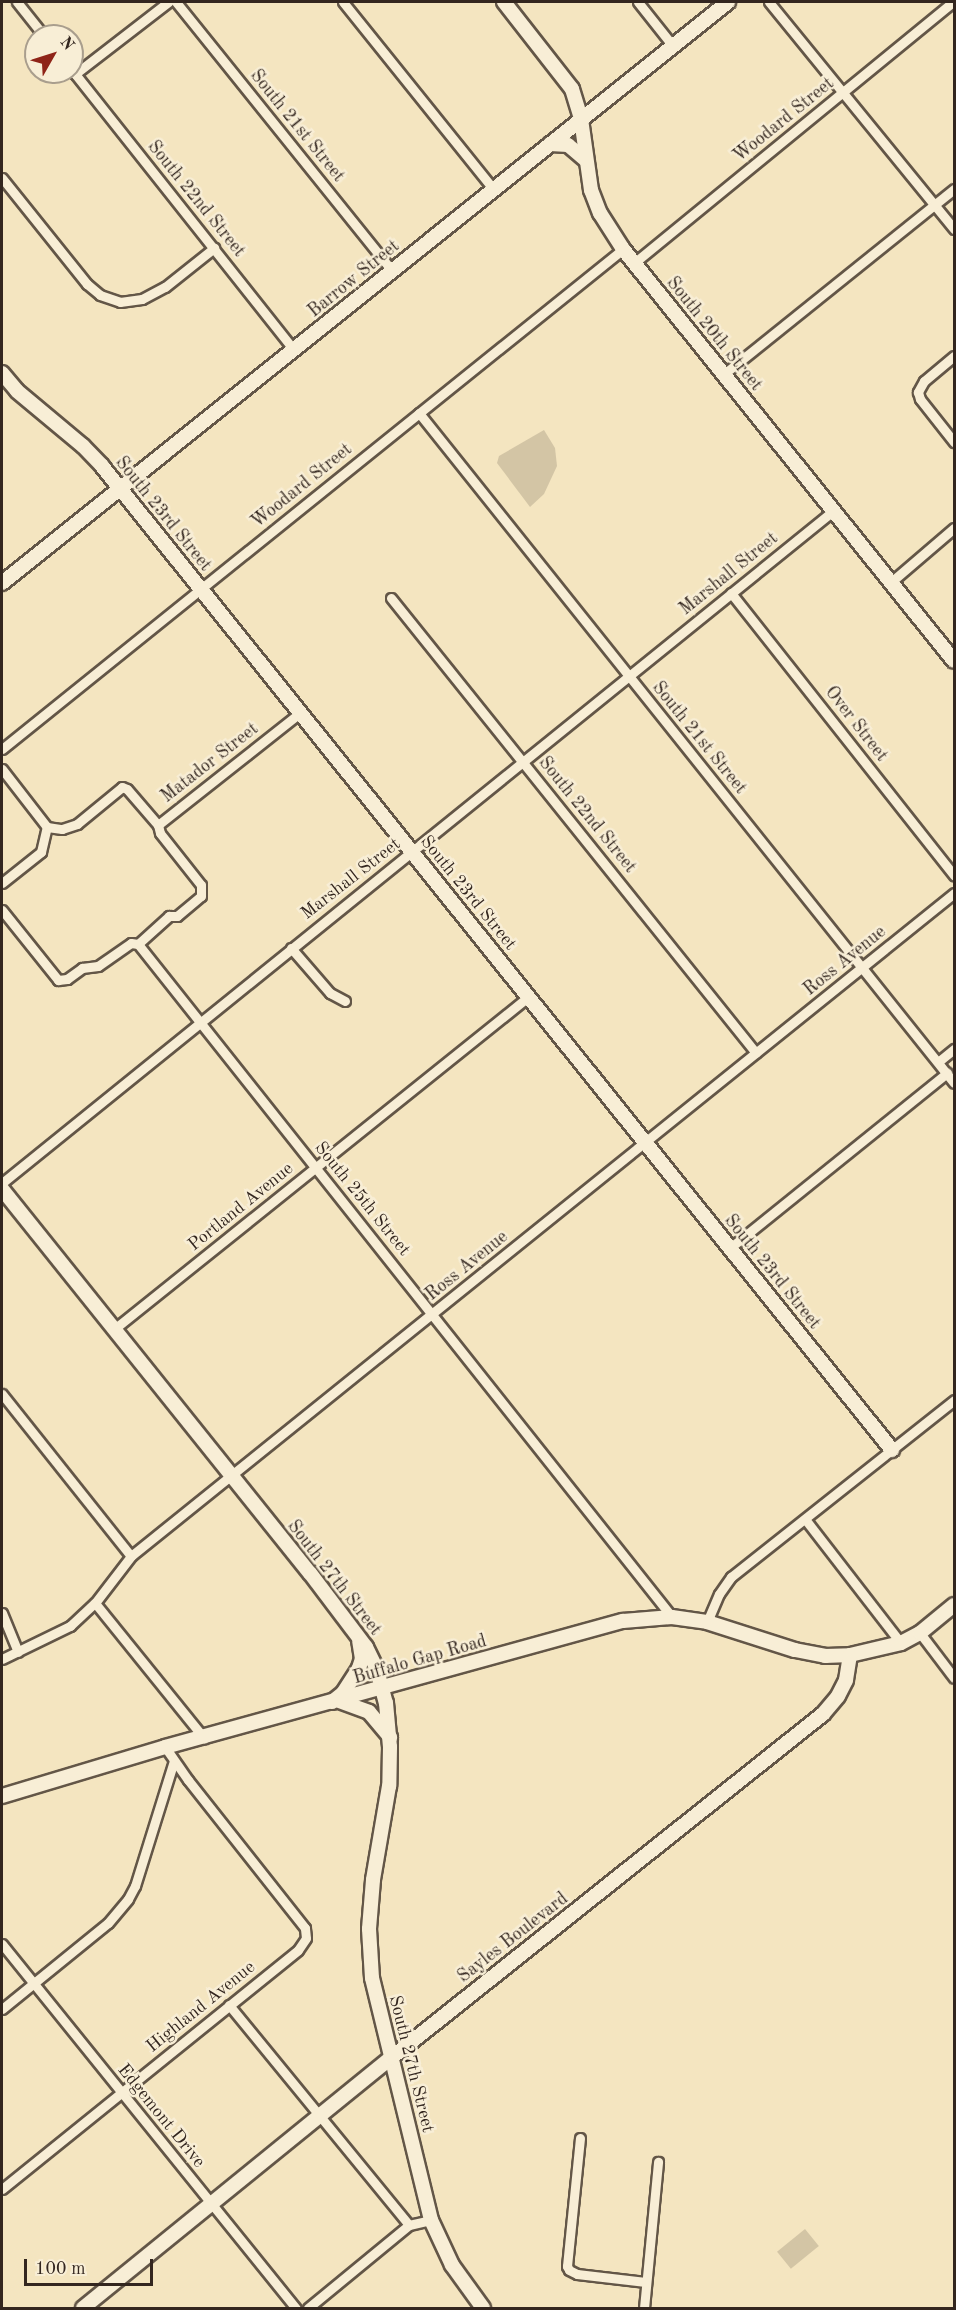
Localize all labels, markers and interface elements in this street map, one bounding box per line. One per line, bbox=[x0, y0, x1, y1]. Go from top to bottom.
north arrow bbox=[24, 24, 84, 84]
text: N bbox=[56, 34, 76, 54]
street label: South 21st Street bbox=[245, 65, 349, 187]
street label: Woodard Street bbox=[729, 73, 839, 167]
street label: South 22nd Street bbox=[142, 136, 250, 262]
street label: Barrow Street bbox=[304, 236, 404, 322]
street label: South 20th Street bbox=[661, 273, 767, 395]
street label: Woodard Street bbox=[247, 439, 357, 533]
street label: South 23rd Street bbox=[110, 452, 216, 576]
street label: Marshall Street bbox=[675, 528, 783, 620]
street label: South 21st Street bbox=[647, 677, 751, 799]
street label: Over Street bbox=[820, 682, 892, 766]
street label: Matador Street bbox=[157, 718, 263, 808]
street label: South 22nd Street bbox=[533, 752, 641, 878]
street label: South 23rd Street bbox=[415, 831, 521, 955]
street label: Marshall Street bbox=[297, 833, 405, 925]
street label: Ross Avenue bbox=[799, 921, 891, 1001]
street label: South 25th Street bbox=[309, 1138, 415, 1260]
street label: Portland Avenue bbox=[184, 1158, 298, 1256]
street label: South 23rd Street bbox=[719, 1210, 825, 1334]
street label: Ross Avenue bbox=[421, 1226, 513, 1306]
street label: South 27th Street bbox=[282, 1516, 386, 1640]
street label: Buffalo Gap Road bbox=[351, 1631, 489, 1689]
street label: Sayles Boulevard bbox=[454, 1888, 572, 1988]
street label: Highland Avenue bbox=[142, 1957, 260, 2057]
street label: South 27th Street bbox=[384, 1993, 438, 2135]
street label: Edgemont Drive bbox=[113, 2060, 209, 2172]
scale bar bbox=[27, 2247, 156, 2285]
text: 100 m bbox=[35, 2260, 86, 2278]

